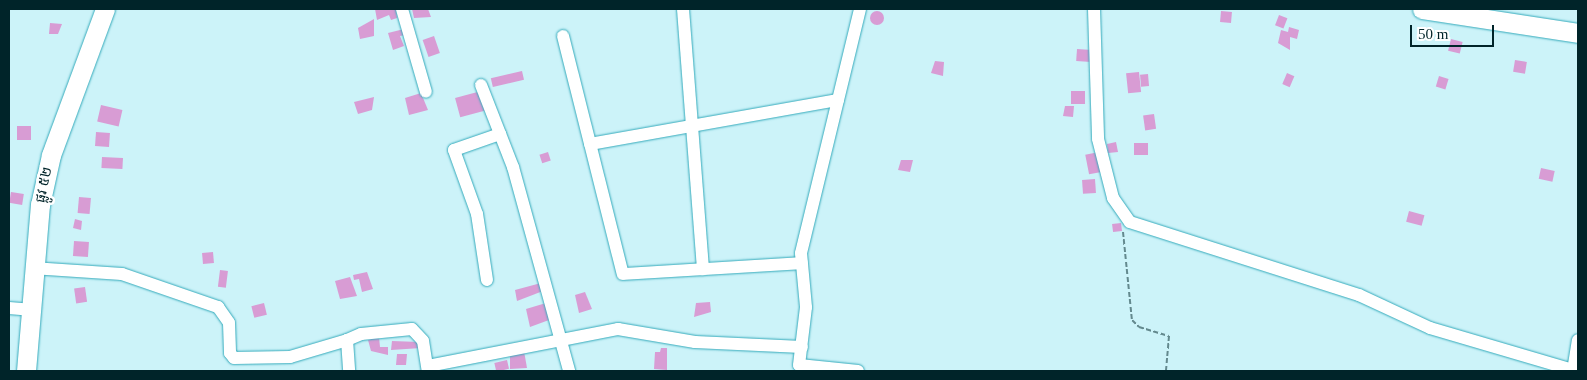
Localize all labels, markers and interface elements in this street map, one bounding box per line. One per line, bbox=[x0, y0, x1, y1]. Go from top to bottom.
scale bar bbox=[1412, 15, 1496, 47]
text: 50 m bbox=[1418, 26, 1448, 42]
street label: ផ្លូវ ៥២ bbox=[32, 165, 56, 205]

